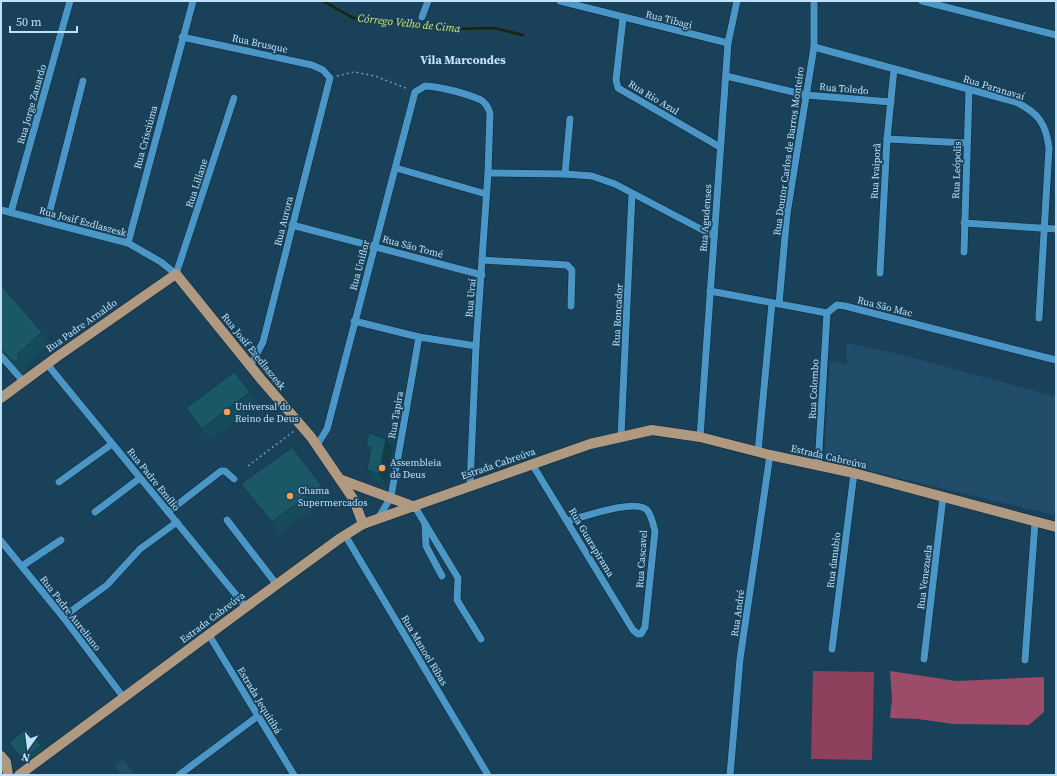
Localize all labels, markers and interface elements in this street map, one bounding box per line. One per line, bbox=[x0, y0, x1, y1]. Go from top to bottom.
street label: Rua Tibagi bbox=[644, 7, 693, 32]
scale bar bbox=[10, 8, 77, 34]
water label: Córrego Velho de Cima bbox=[357, 11, 461, 36]
text: 50 m bbox=[16, 14, 42, 30]
street label: Rua Brusque bbox=[231, 31, 289, 56]
district label: Vila Marcondes bbox=[420, 52, 506, 68]
street label: Rua Jorge Zanardo bbox=[14, 62, 49, 145]
street label: Rua Doutor Carlos de Barros Monteiro bbox=[770, 65, 807, 236]
street label: Rua Paranavaí bbox=[962, 72, 1026, 103]
street label: Rua Rio Azul bbox=[626, 77, 682, 118]
street label: Rua Toledo bbox=[819, 80, 870, 97]
street label: Rua Crisciúma bbox=[131, 103, 160, 170]
street label: Rua Leópolis bbox=[949, 141, 964, 199]
street label: Rua Ivaiporã bbox=[868, 142, 884, 200]
street label: Rua Liliane bbox=[182, 157, 210, 209]
street label: Rua Agudenses bbox=[697, 184, 714, 252]
street label: Rua Aurora bbox=[271, 194, 296, 247]
street label: Rua Josif Ezdlaszesk bbox=[38, 204, 128, 240]
street label: Rua São Tomé bbox=[381, 232, 445, 261]
street label: Rua Uniflor bbox=[347, 238, 373, 292]
street label: Rua Uraí bbox=[462, 278, 479, 318]
street label: Rua Roncador bbox=[609, 282, 626, 347]
street label: Rua São Mac bbox=[856, 293, 914, 320]
street label: Rua Padre Arnaldo bbox=[43, 296, 120, 355]
street label: Rua Josif Ezedlaszesk bbox=[219, 310, 289, 393]
street label: Rua Colombo bbox=[805, 358, 822, 419]
street label: Rua Tapira bbox=[385, 389, 406, 440]
place label: Universal do Reino de Deus bbox=[235, 400, 299, 425]
marker: Universal do Reino de Deus bbox=[222, 407, 232, 417]
street label: Estrada Cabreúva bbox=[790, 441, 869, 472]
street label: Estrada Cabreúva bbox=[459, 444, 538, 482]
street label: Rua Padre Emílio bbox=[124, 445, 183, 514]
place label: Assembleia de Deus bbox=[390, 456, 442, 481]
marker: Assembleia de Deus bbox=[377, 463, 387, 473]
place label: Chama Supermercados bbox=[298, 484, 368, 509]
marker: Chama Supermercados bbox=[285, 491, 295, 501]
street label: Rua Guarapirama bbox=[566, 505, 618, 580]
street label: Rua Cascavel bbox=[633, 530, 650, 588]
street label: Rua danubio bbox=[824, 531, 843, 589]
street label: Rua Venezuela bbox=[914, 543, 935, 610]
street label: Rua Padre Aureliano bbox=[37, 573, 104, 654]
street label: Estrada Cabreúva bbox=[177, 588, 248, 646]
street label: Rua André bbox=[728, 589, 747, 637]
street label: Rua Manoel Ribas bbox=[398, 613, 451, 688]
street label: Estrada Jequitibá bbox=[234, 664, 285, 737]
north arrow bbox=[8, 728, 48, 768]
text: N bbox=[20, 749, 31, 765]

